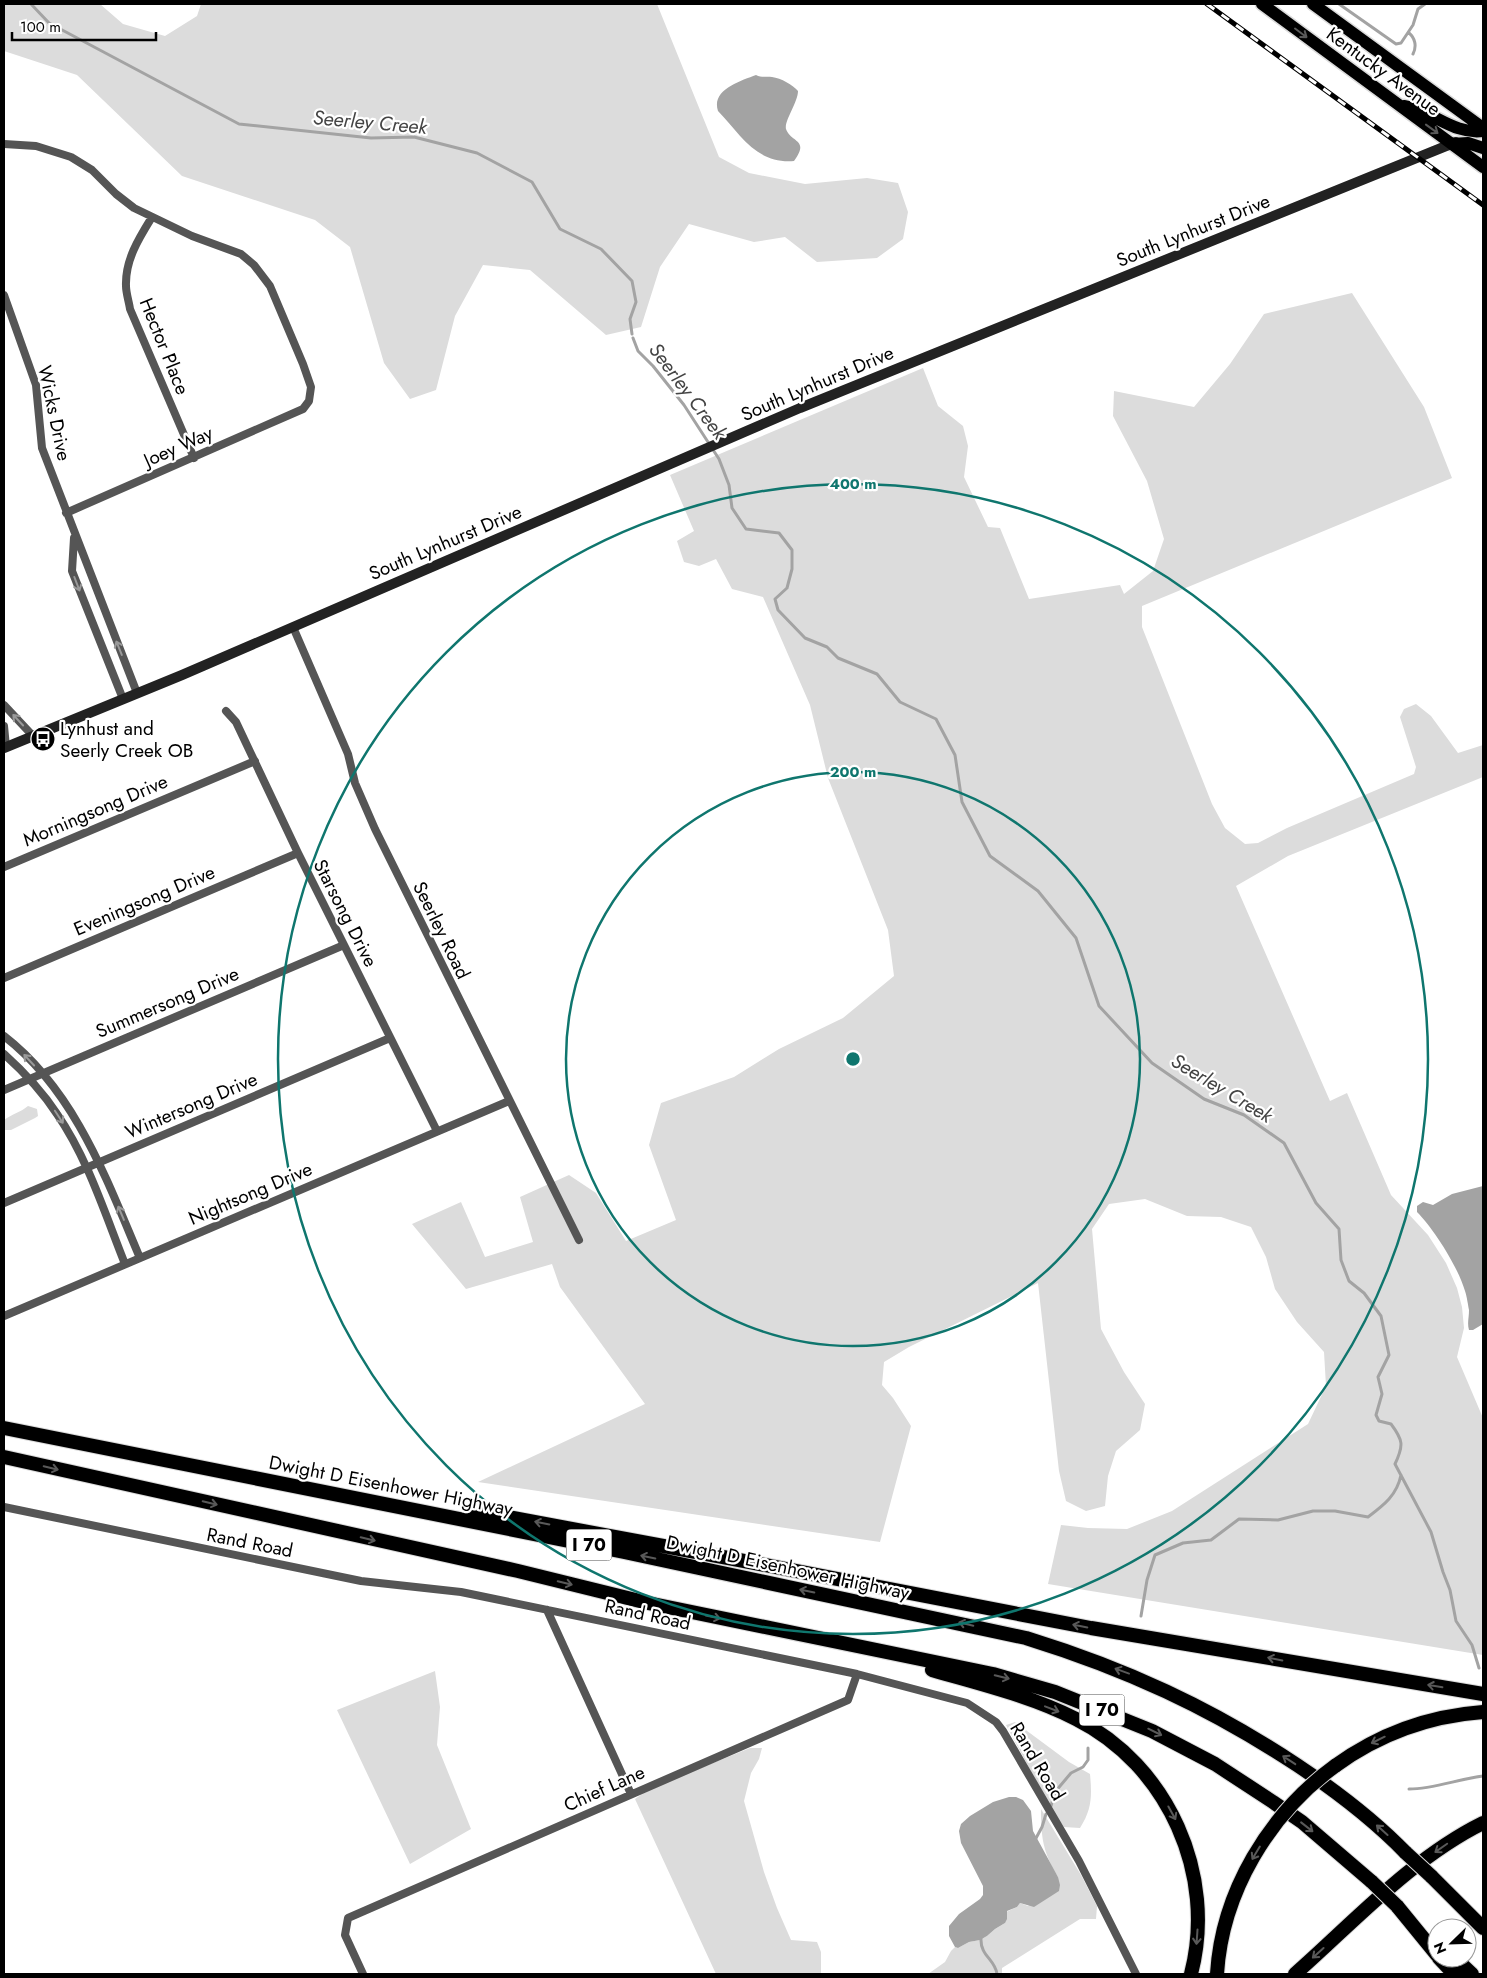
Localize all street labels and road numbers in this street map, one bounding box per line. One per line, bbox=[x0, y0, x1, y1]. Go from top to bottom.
street label: Kentucky Avenue bbox=[1321, 21, 1447, 122]
street label: South Lynhurst Drive bbox=[1112, 187, 1274, 274]
street label: Hector Place bbox=[133, 294, 196, 399]
street label: South Lynhurst Drive bbox=[737, 339, 898, 428]
street label: Wicks Drive bbox=[31, 363, 78, 463]
street label: Joey Way bbox=[137, 419, 218, 475]
street label: South Lynhurst Drive bbox=[365, 498, 526, 587]
street label: Morningsong Drive bbox=[19, 768, 172, 853]
street label: Starsong Drive bbox=[307, 855, 384, 972]
street label: Eveningsong Drive bbox=[70, 858, 219, 942]
street label: Seerley Road bbox=[406, 877, 477, 984]
street label: Summersong Drive bbox=[91, 960, 243, 1045]
street label: Wintersong Drive bbox=[121, 1065, 262, 1146]
street label: Nightsong Drive bbox=[184, 1155, 316, 1232]
street label: Dwight D Eisenhower Highway bbox=[267, 1449, 516, 1523]
street label: Rand Road bbox=[204, 1521, 295, 1564]
street label: Dwight D Eisenhower Highway bbox=[664, 1529, 913, 1607]
road number: I 70 bbox=[566, 1530, 612, 1560]
street label: Rand Road bbox=[602, 1592, 693, 1637]
road number: I 70 bbox=[1080, 1694, 1124, 1726]
street label: Rand Road bbox=[1004, 1717, 1072, 1806]
street label: Chief Lane bbox=[559, 1758, 649, 1818]

